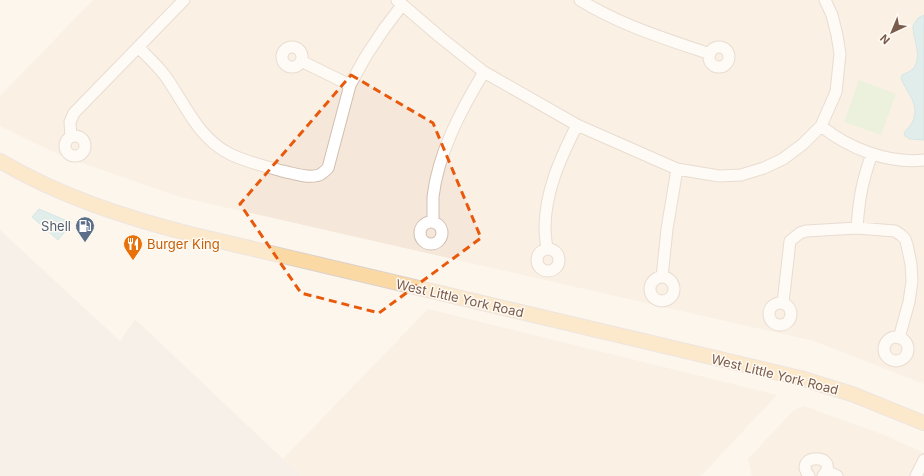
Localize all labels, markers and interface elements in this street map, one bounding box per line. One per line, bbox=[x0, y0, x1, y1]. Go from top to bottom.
north arrow bbox=[872, 12, 912, 52]
text: N bbox=[877, 31, 893, 47]
fuel station icon: Shell bbox=[74, 215, 96, 243]
place label: Shell bbox=[41, 218, 71, 234]
restaurant icon: Burger King bbox=[122, 233, 144, 261]
place label: Burger King bbox=[147, 236, 220, 252]
street label: West Little York Road bbox=[395, 276, 525, 320]
street label: West Little York Road bbox=[710, 350, 840, 398]

